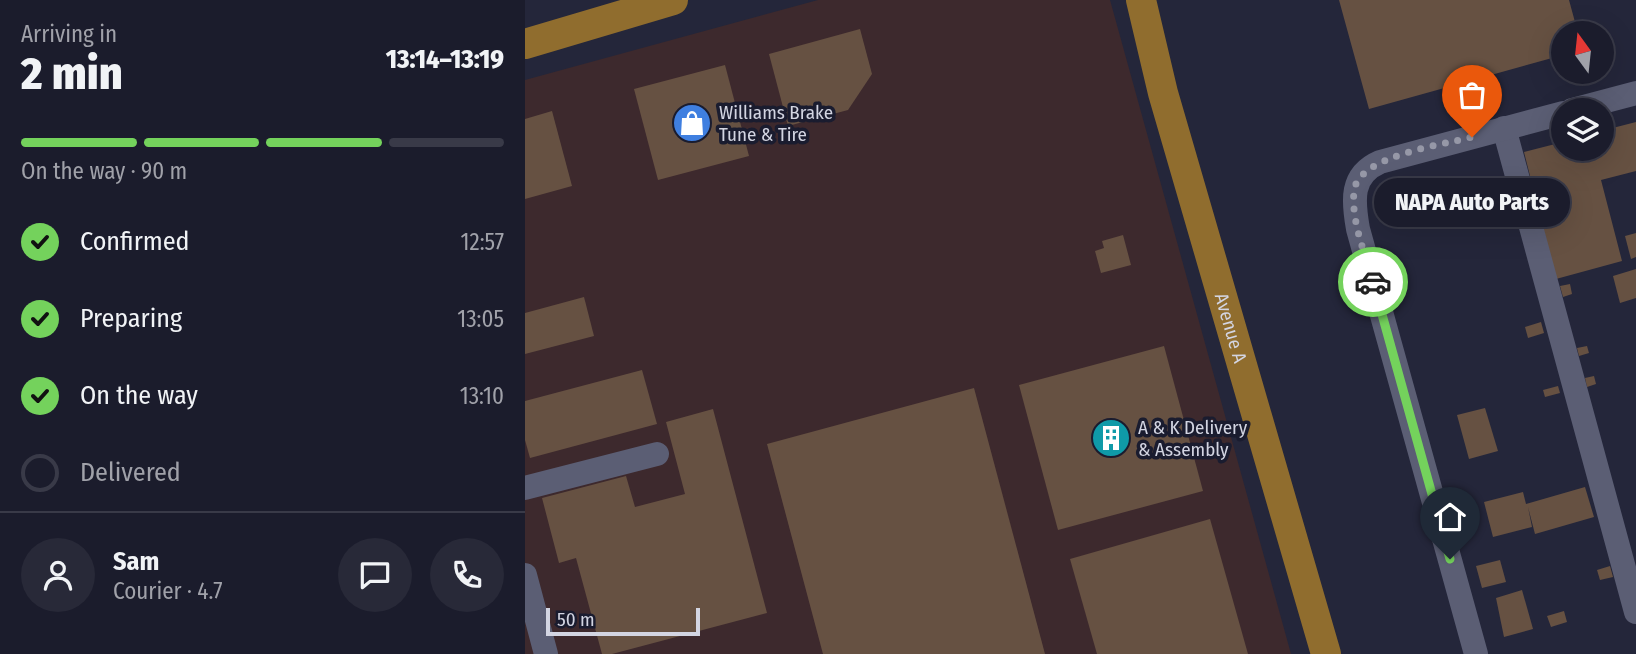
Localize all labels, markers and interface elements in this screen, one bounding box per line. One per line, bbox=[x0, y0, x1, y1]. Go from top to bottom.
text: Arriving in bbox=[21, 20, 117, 48]
north arrow bbox=[1551, 21, 1613, 84]
map controls bbox=[1551, 21, 1614, 161]
text: 13:14–13:19 bbox=[386, 44, 504, 75]
text: 2 min bbox=[21, 46, 123, 101]
pin bbox=[1442, 65, 1502, 137]
icon: bag bbox=[1453, 76, 1491, 114]
button: layers bbox=[1551, 98, 1614, 161]
place label: Williams Brake Tune & Tire bbox=[719, 101, 833, 146]
shop icon: Williams Brake Tune & Tire bbox=[671, 102, 713, 144]
text: On the way · 90 m bbox=[21, 157, 187, 185]
callout: NAPA Auto Parts bbox=[1374, 179, 1570, 228]
text: NAPA Auto Parts bbox=[1395, 188, 1549, 216]
icon: check bbox=[21, 223, 59, 261]
text: Confirmed bbox=[80, 226, 190, 257]
text: 12:57 bbox=[461, 228, 504, 256]
courier bbox=[1338, 247, 1408, 317]
icon: car bbox=[1354, 263, 1392, 301]
street label: Avenue A bbox=[1210, 290, 1252, 365]
icon: check bbox=[21, 300, 59, 338]
text: Preparing bbox=[80, 303, 182, 334]
text: 13:05 bbox=[457, 305, 504, 333]
icon: check bbox=[21, 377, 59, 415]
text: On the way bbox=[80, 380, 198, 411]
text: 13:10 bbox=[460, 382, 504, 410]
place label: A & K Delivery & Assembly bbox=[1138, 416, 1248, 461]
building icon: A & K Delivery & Assembly bbox=[1090, 417, 1132, 459]
text: Delivered bbox=[80, 457, 181, 488]
pin bbox=[1420, 487, 1480, 559]
icon: home bbox=[1431, 498, 1469, 536]
button: person bbox=[21, 538, 95, 612]
button: chat bbox=[338, 538, 412, 612]
button: phone bbox=[430, 538, 504, 612]
text: Sam bbox=[113, 546, 159, 577]
text: Courier · 4.7 bbox=[113, 577, 223, 605]
scale bar bbox=[546, 605, 700, 637]
text: 50 m bbox=[557, 608, 595, 631]

